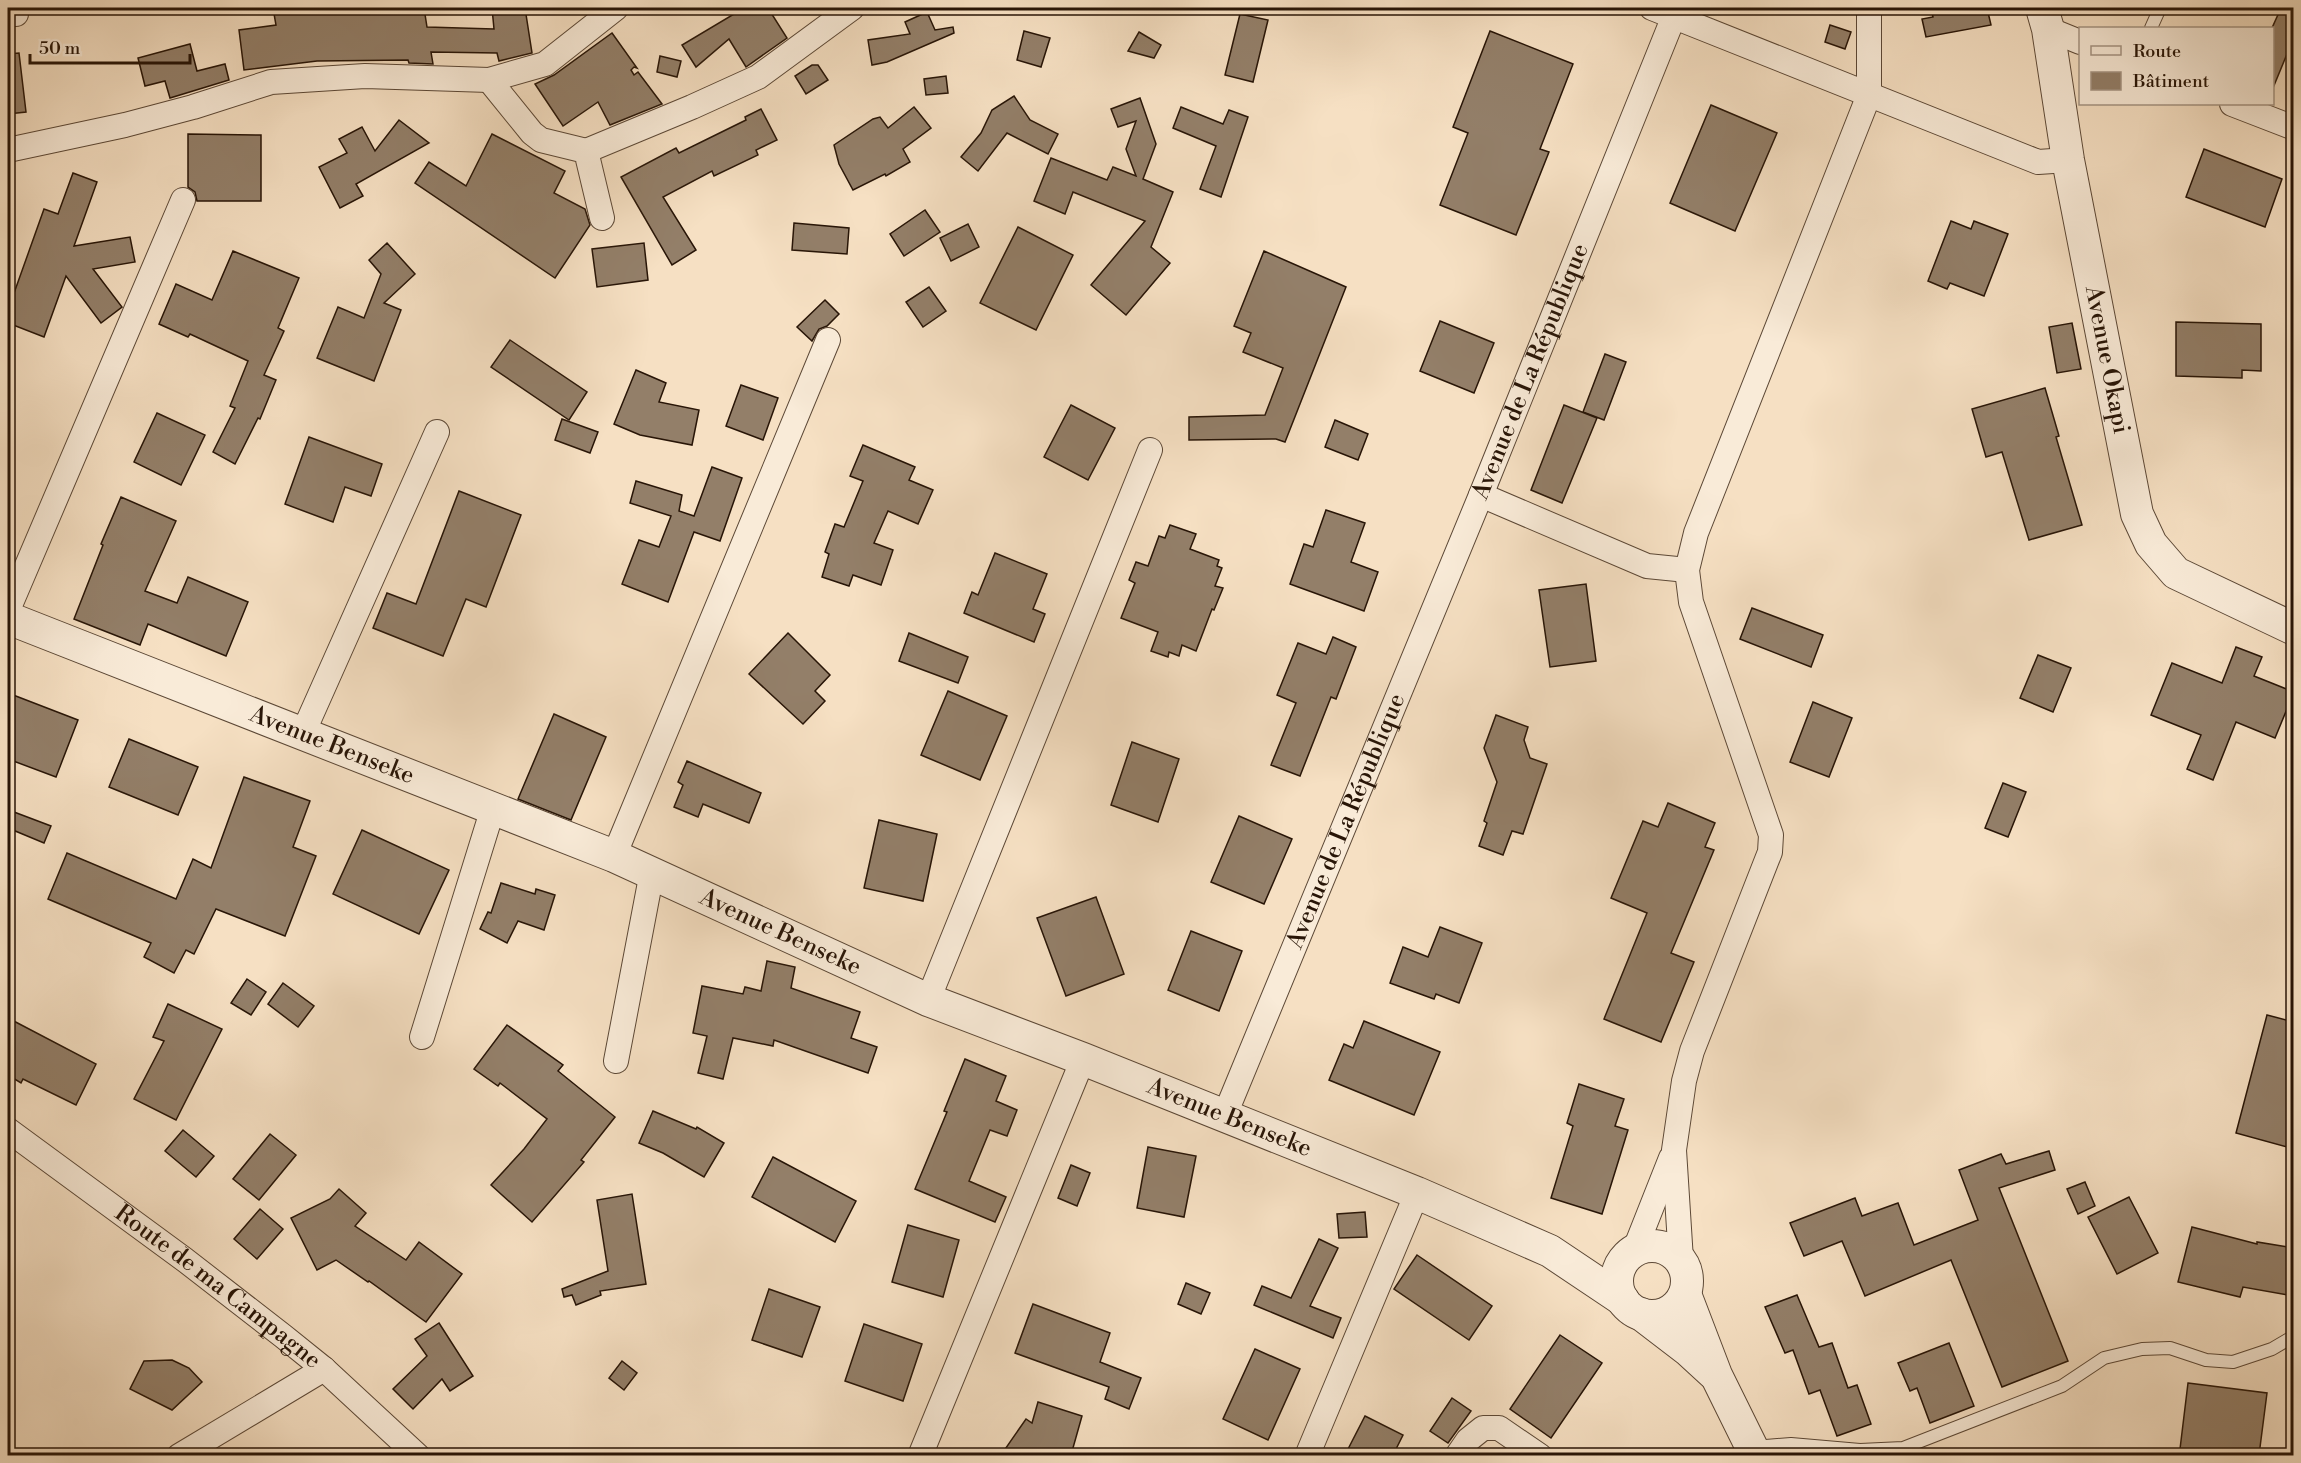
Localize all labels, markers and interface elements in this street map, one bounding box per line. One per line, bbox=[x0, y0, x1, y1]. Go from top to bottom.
scale bar bbox=[30, 27, 190, 65]
legend bbox=[2079, 27, 2274, 105]
text: 50 m bbox=[39, 37, 81, 60]
text: Route bbox=[2133, 40, 2181, 63]
text: Bâtiment bbox=[2132, 70, 2210, 93]
street label: Avenue de La République bbox=[1465, 239, 1596, 505]
street label: Avenue Okapi bbox=[2078, 282, 2136, 437]
street label: Avenue de La République bbox=[1280, 689, 1412, 954]
street label: Avenue Benseke bbox=[244, 699, 419, 791]
street label: Avenue Benseke bbox=[694, 882, 866, 982]
street label: Avenue Benseke bbox=[1142, 1071, 1316, 1164]
street label: Route de ma Campagne bbox=[109, 1198, 327, 1376]

